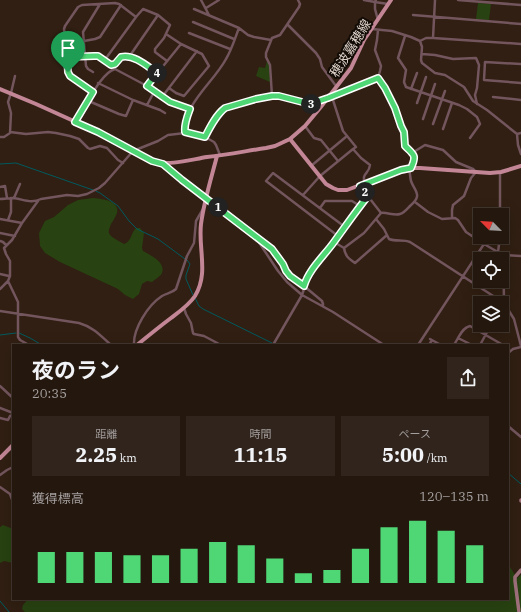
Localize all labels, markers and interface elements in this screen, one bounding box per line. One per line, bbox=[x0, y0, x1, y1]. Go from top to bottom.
street label: 穂波嘉穂線 bbox=[326, 16, 375, 80]
pin bbox=[51, 31, 85, 72]
icon: arrive bbox=[57, 37, 79, 59]
pin: 4 bbox=[147, 63, 167, 83]
text: 4 bbox=[154, 66, 160, 80]
pin: 3 bbox=[301, 94, 321, 114]
text: 3 bbox=[308, 97, 314, 111]
pin: 2 bbox=[355, 182, 375, 202]
text: 2 bbox=[362, 185, 368, 199]
pin: 1 bbox=[208, 197, 228, 217]
text: 1 bbox=[215, 200, 221, 214]
north arrow bbox=[473, 208, 509, 244]
map controls bbox=[473, 208, 509, 332]
button: locate bbox=[473, 252, 509, 288]
button: layers bbox=[473, 296, 509, 332]
text: 夜のラン bbox=[32, 355, 120, 384]
button: share bbox=[447, 357, 489, 399]
text: 20:35 bbox=[32, 385, 67, 402]
text: 距離 bbox=[95, 427, 117, 441]
text: 時間 bbox=[249, 427, 271, 441]
text: ペース bbox=[399, 427, 431, 441]
text: 2.25 bbox=[76, 441, 117, 468]
text: 11:15 bbox=[233, 441, 288, 468]
text: 5:00 bbox=[382, 441, 424, 468]
text: km bbox=[117, 451, 137, 465]
text: /km bbox=[424, 451, 448, 465]
text: 120–135 m bbox=[419, 488, 489, 505]
text: 獲得標高 bbox=[32, 490, 84, 507]

